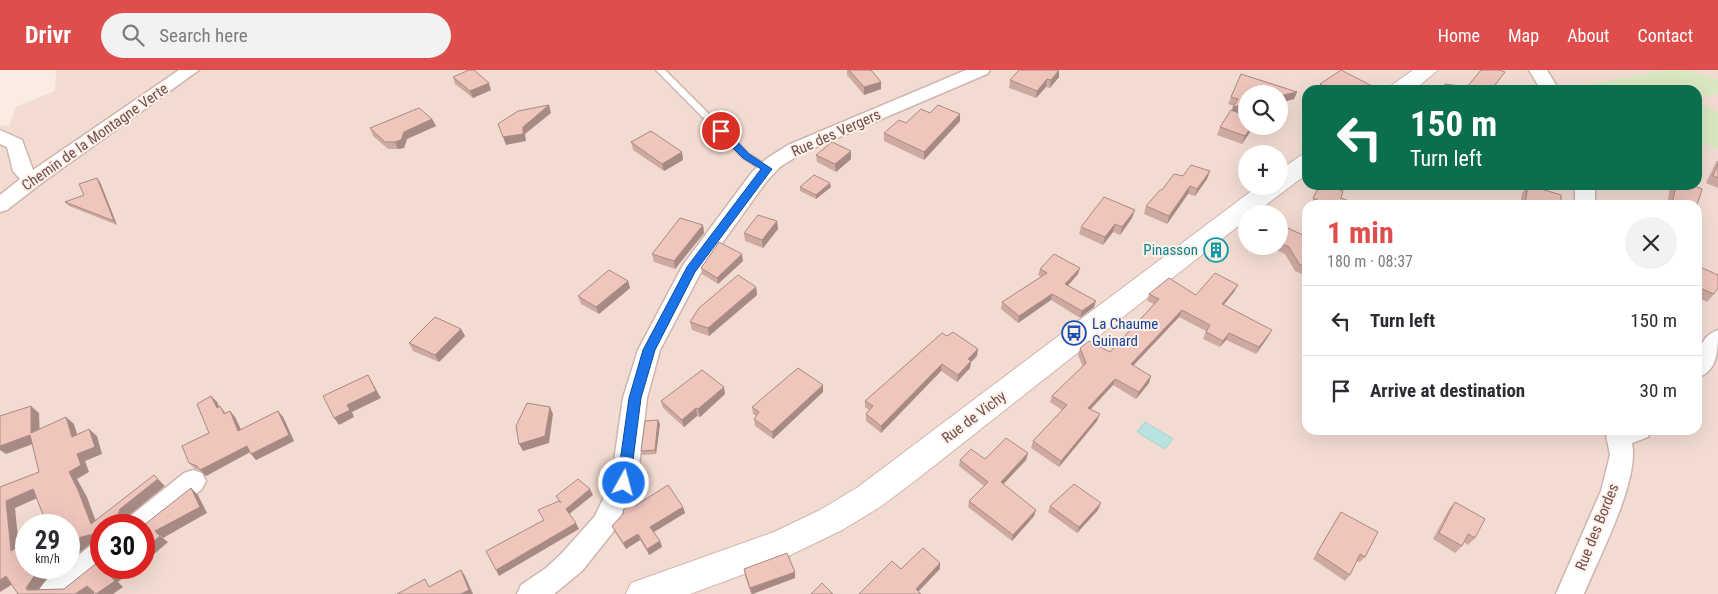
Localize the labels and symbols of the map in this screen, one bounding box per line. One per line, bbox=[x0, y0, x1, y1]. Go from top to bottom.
street label: Chemin de la Montagne Verte bbox=[18, 80, 172, 194]
street label: Rue des Vergers bbox=[789, 105, 884, 161]
pin bbox=[700, 110, 742, 152]
building icon: Pinasson bbox=[1203, 237, 1229, 263]
place label: Pinasson bbox=[1143, 241, 1198, 259]
place label: La Chaume Guinard bbox=[1092, 315, 1158, 350]
bus stop icon: La Chaume Guinard bbox=[1061, 320, 1087, 346]
street label: Rue de Vichy bbox=[938, 387, 1010, 447]
position arrow bbox=[597, 456, 649, 508]
street label: Rue des Bordes bbox=[1571, 481, 1623, 573]
speed limit sign: 30 bbox=[90, 514, 155, 579]

